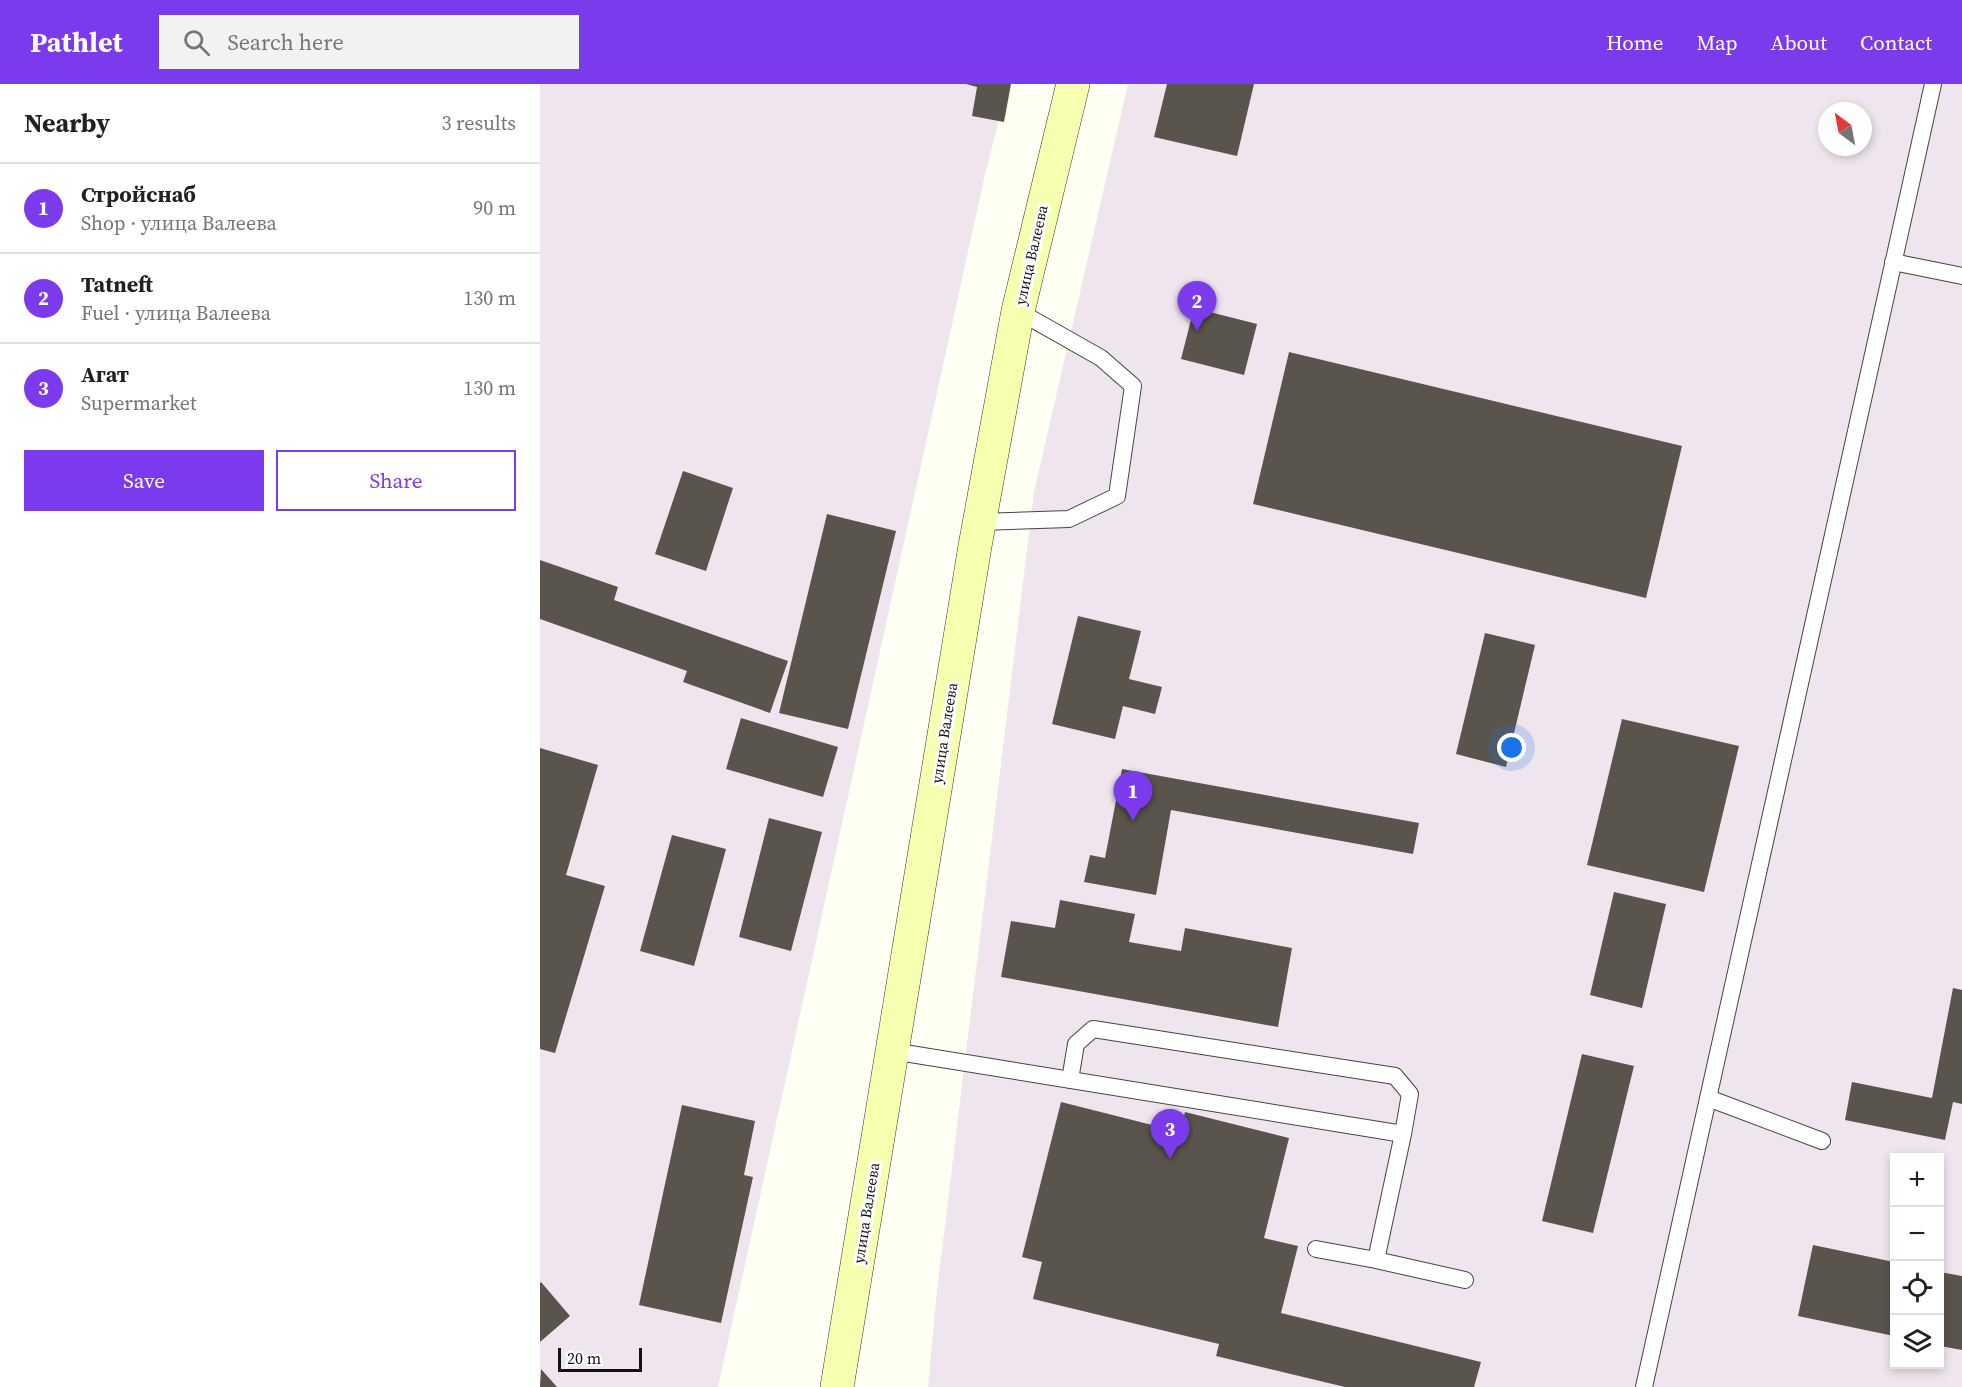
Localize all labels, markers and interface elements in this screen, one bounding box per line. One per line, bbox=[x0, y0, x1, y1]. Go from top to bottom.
search box bbox=[159, 15, 579, 69]
text: Pathlet bbox=[30, 23, 123, 61]
icon: search bbox=[180, 26, 213, 59]
text: Search here bbox=[228, 27, 344, 57]
text: Home bbox=[1606, 28, 1664, 57]
text: Map bbox=[1697, 28, 1738, 57]
text: About bbox=[1771, 28, 1827, 57]
text: Contact bbox=[1860, 28, 1932, 57]
north arrow bbox=[1818, 102, 1872, 156]
text: Nearby bbox=[24, 105, 110, 141]
text: 3 results bbox=[441, 109, 516, 137]
text: Стройснаб bbox=[81, 179, 196, 209]
text: 1 bbox=[38, 194, 49, 222]
text: 90 m bbox=[473, 194, 516, 222]
street label: улица Валеева bbox=[1009, 203, 1053, 307]
text: Shop · улица Валеева bbox=[81, 209, 277, 237]
text: Tatneft bbox=[81, 269, 153, 299]
pin: 2 bbox=[1178, 282, 1216, 331]
text: 2 bbox=[38, 284, 49, 312]
text: 130 m bbox=[463, 284, 516, 312]
text: Fuel · улица Валеева bbox=[81, 299, 271, 327]
text: Агат bbox=[81, 359, 129, 389]
text: 3 bbox=[38, 374, 49, 402]
text: 130 m bbox=[463, 374, 516, 402]
text: Supermarket bbox=[81, 389, 196, 417]
button: Save bbox=[24, 450, 264, 511]
button: Share bbox=[276, 450, 516, 511]
street label: улица Валеева bbox=[926, 681, 962, 785]
your location bbox=[1497, 733, 1526, 762]
pin: 1 bbox=[1114, 772, 1152, 821]
pin: 3 bbox=[1150, 1110, 1190, 1159]
map controls bbox=[1890, 1153, 1944, 1369]
button: + bbox=[1890, 1153, 1944, 1207]
street label: улица Валеева bbox=[848, 1161, 884, 1265]
button: − bbox=[1890, 1207, 1944, 1261]
button: locate bbox=[1890, 1261, 1944, 1315]
button: layers bbox=[1890, 1315, 1944, 1369]
scale bar bbox=[558, 1345, 642, 1372]
text: 20 m bbox=[567, 1347, 601, 1369]

